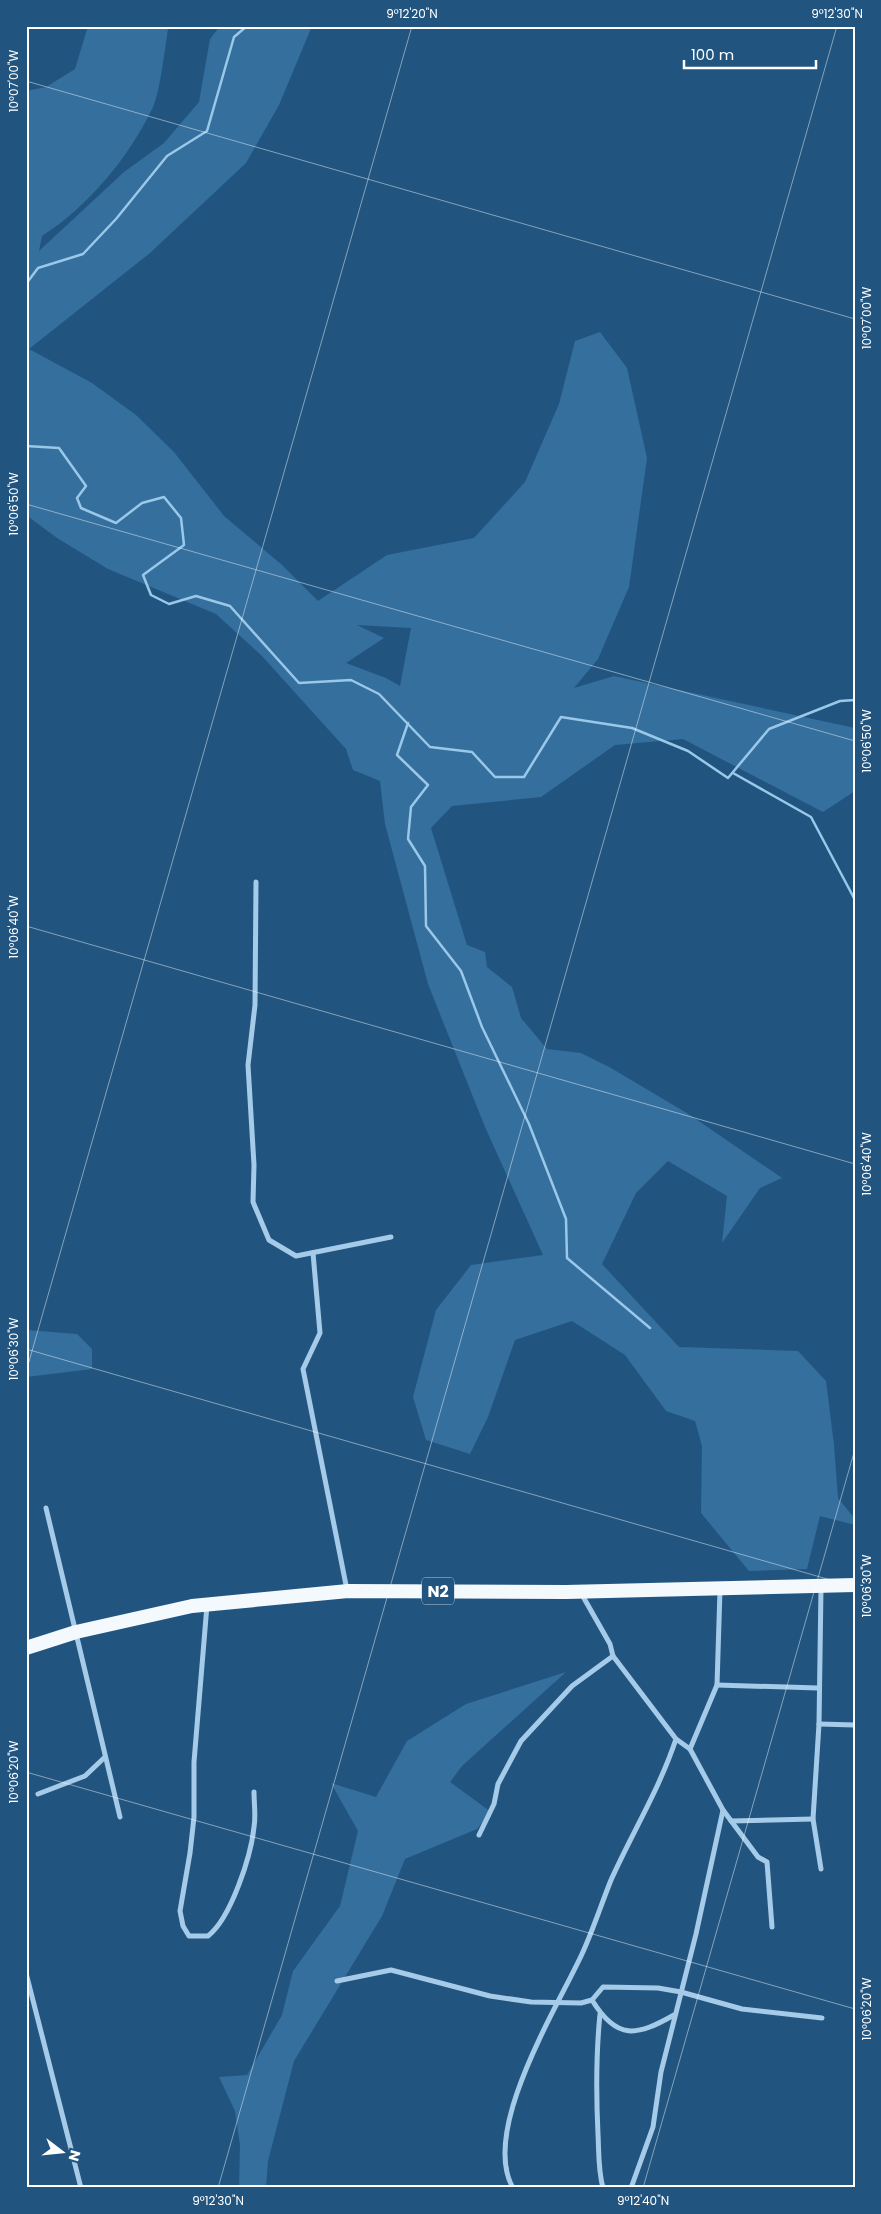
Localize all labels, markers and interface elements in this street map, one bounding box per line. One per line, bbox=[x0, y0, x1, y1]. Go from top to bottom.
text: 9°12'20"N bbox=[386, 5, 438, 22]
text: 9°12'30"N bbox=[811, 5, 863, 22]
scale bar bbox=[684, 38, 816, 70]
text: 100 m bbox=[691, 44, 734, 65]
text: 10°07'00"W bbox=[5, 49, 22, 112]
text: 10°07'00"W bbox=[858, 286, 875, 349]
text: 10°06'50"W bbox=[5, 472, 22, 536]
text: 10°06'50"W bbox=[858, 709, 875, 773]
text: 10°06'40"W bbox=[5, 895, 22, 959]
text: 10°06'40"W bbox=[858, 1132, 875, 1196]
text: 10°06'30"W bbox=[5, 1317, 22, 1381]
text: 10°06'30"W bbox=[858, 1554, 875, 1618]
road number: N2 bbox=[422, 1578, 454, 1604]
text: 10°06'20"W bbox=[5, 1740, 22, 1804]
text: 10°06'20"W bbox=[858, 1977, 875, 2041]
north arrow bbox=[38, 2126, 88, 2176]
text: N bbox=[63, 2148, 86, 2163]
text: 9°12'30"N bbox=[192, 2192, 244, 2209]
text: 9°12'40"N bbox=[617, 2192, 669, 2209]

